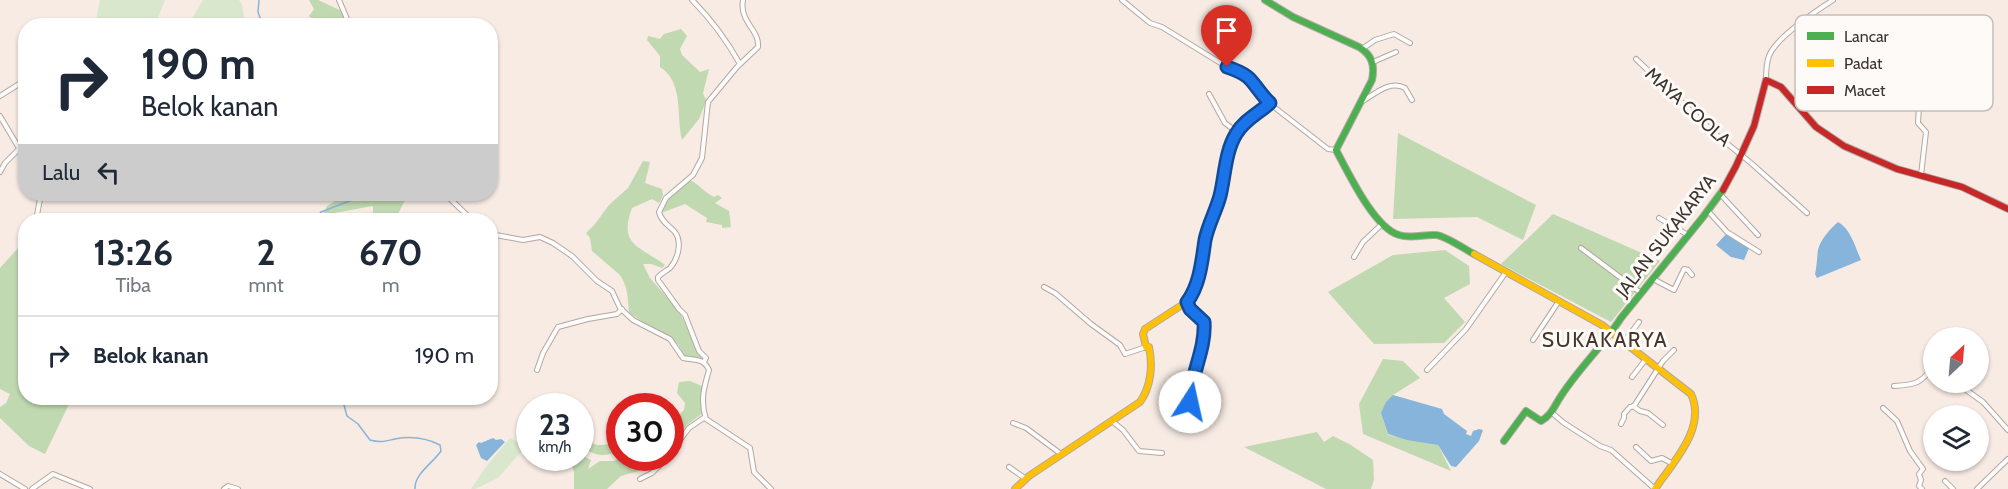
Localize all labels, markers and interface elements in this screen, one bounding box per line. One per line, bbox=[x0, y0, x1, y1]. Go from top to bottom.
pin bbox=[1201, 5, 1252, 67]
icon: arrive bbox=[1210, 14, 1243, 47]
legend bbox=[1795, 15, 1993, 111]
text: Lancar bbox=[1844, 27, 1890, 46]
text: 190 m bbox=[141, 38, 256, 90]
icon: right bbox=[42, 42, 120, 120]
text: Padat bbox=[1844, 54, 1883, 73]
street label: MAYA COOLA bbox=[1641, 63, 1735, 151]
text: Macet bbox=[1844, 81, 1886, 100]
text: Belok kanan bbox=[141, 90, 278, 123]
icon: left bbox=[92, 156, 125, 189]
text: Lalu bbox=[42, 159, 80, 186]
street label: JALAN SUKAKARYA bbox=[1611, 170, 1721, 302]
text: 13:26 bbox=[93, 230, 173, 274]
text: 2 bbox=[257, 230, 276, 274]
text: 670 bbox=[359, 230, 423, 274]
text: Tiba bbox=[116, 273, 151, 297]
text: mnt bbox=[248, 273, 284, 297]
text: m bbox=[382, 273, 400, 297]
district label: SUKAKARYA bbox=[1542, 327, 1668, 352]
north arrow bbox=[1923, 327, 1989, 393]
map controls bbox=[1923, 327, 1989, 471]
icon: right bbox=[42, 339, 75, 372]
text: Belok kanan bbox=[93, 342, 209, 369]
text: 190 m bbox=[415, 342, 474, 369]
position arrow bbox=[1158, 370, 1222, 434]
speed limit sign: 30 bbox=[606, 393, 684, 471]
button: layers bbox=[1923, 405, 1989, 471]
text: 23 bbox=[539, 406, 571, 443]
text: km/h bbox=[539, 438, 571, 456]

